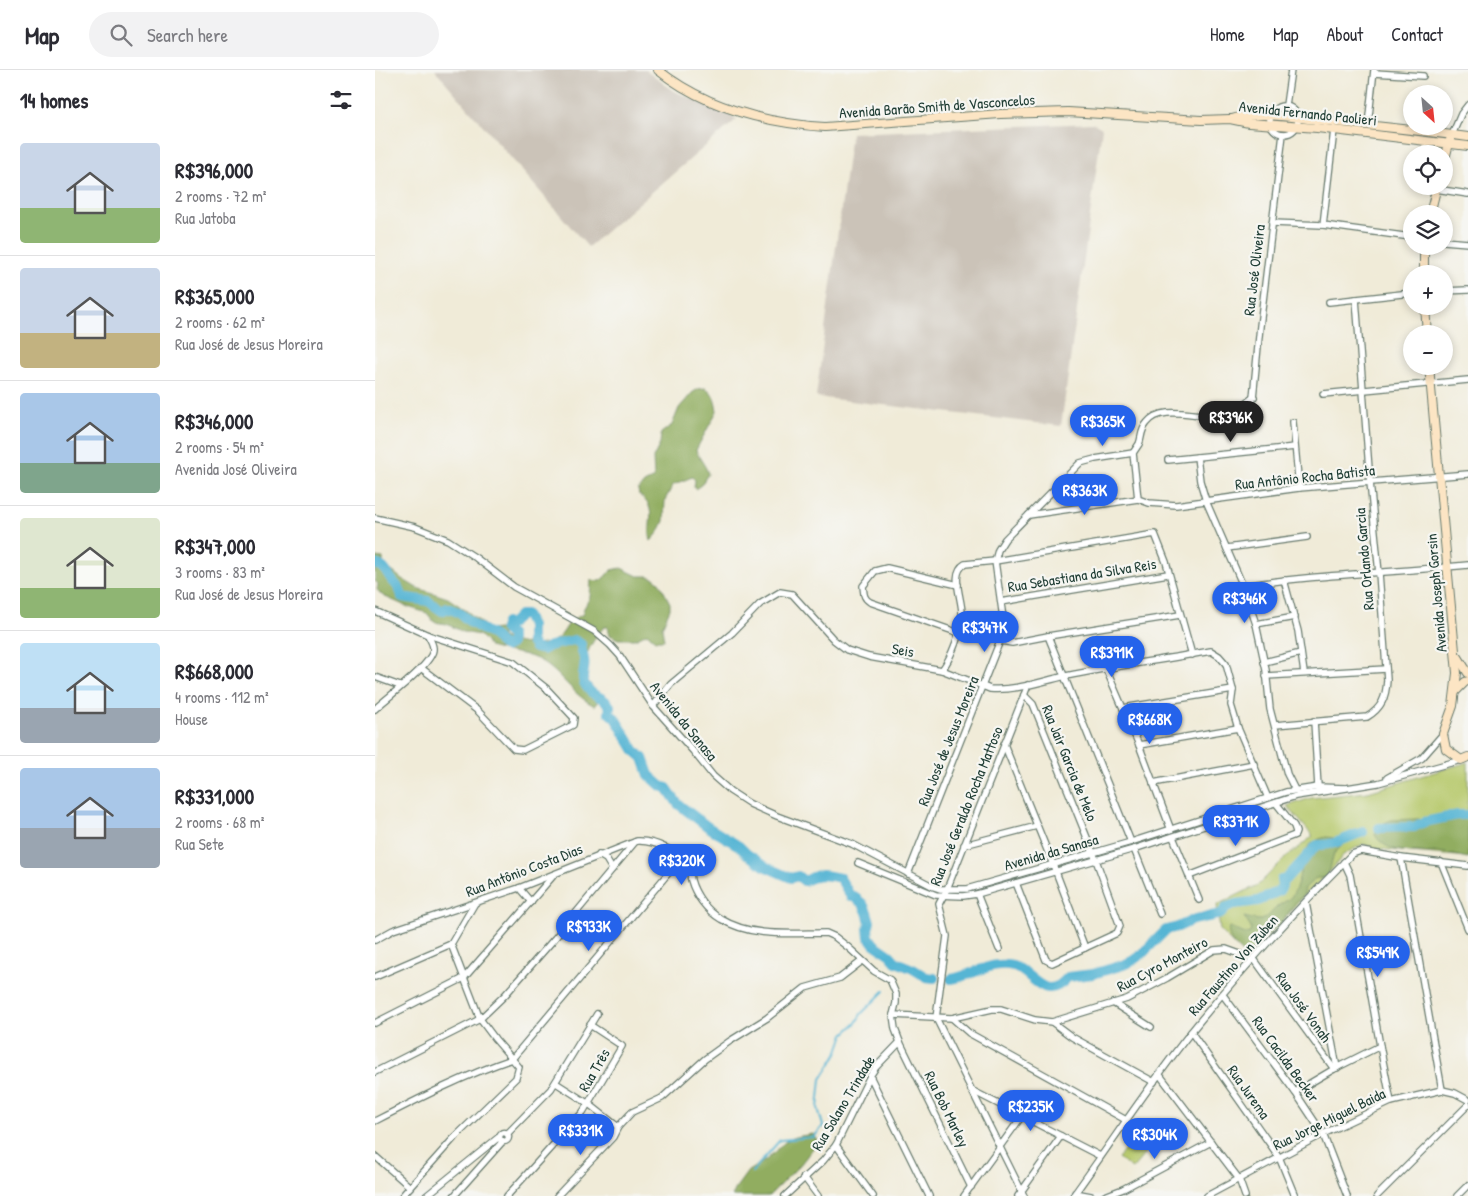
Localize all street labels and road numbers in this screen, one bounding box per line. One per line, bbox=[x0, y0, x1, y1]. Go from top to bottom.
street label: Avenida Barão Smith de Vasconcelos bbox=[838, 89, 1036, 123]
street label: Avenida Fernando Paolieri bbox=[1238, 95, 1378, 131]
street label: Rua José Oliveira bbox=[1238, 223, 1270, 317]
street label: Rua Antônio Rocha Batista bbox=[1234, 459, 1376, 495]
street label: Rua Orlando Garcia bbox=[1349, 507, 1379, 611]
street label: Avenida Joseph Gorsin bbox=[1420, 533, 1452, 653]
street label: Rua Sebastiana da Silva Reis bbox=[1006, 553, 1158, 597]
street label: Seis bbox=[890, 638, 916, 662]
street label: Rua José de Jesus Moreira bbox=[912, 673, 984, 809]
street label: Avenida da Sanasa bbox=[645, 677, 723, 765]
street label: Rua Jair Garcia de Melo bbox=[1037, 702, 1103, 824]
street label: Rua José Geraldo Rocha Mattoso bbox=[924, 723, 1008, 889]
street label: Avenida da Sanasa bbox=[1002, 829, 1101, 875]
street label: Rua Antônio Costa Dias bbox=[462, 838, 586, 902]
street label: Rua Faustino Von Zuben bbox=[1183, 910, 1283, 1020]
street label: Rua Cyro Monteiro bbox=[1113, 931, 1211, 997]
street label: Rua José Vonah bbox=[1271, 968, 1337, 1046]
street label: Rua Cacilda Becker bbox=[1248, 1012, 1325, 1107]
street label: Rua Três bbox=[573, 1044, 615, 1095]
street label: Rua Solano Trindade bbox=[806, 1051, 880, 1155]
street label: Rua Jurema bbox=[1223, 1061, 1275, 1123]
street label: Rua Bob Marley bbox=[920, 1067, 974, 1151]
street label: Rua Jorge Miguel Baida bbox=[1269, 1083, 1389, 1155]

